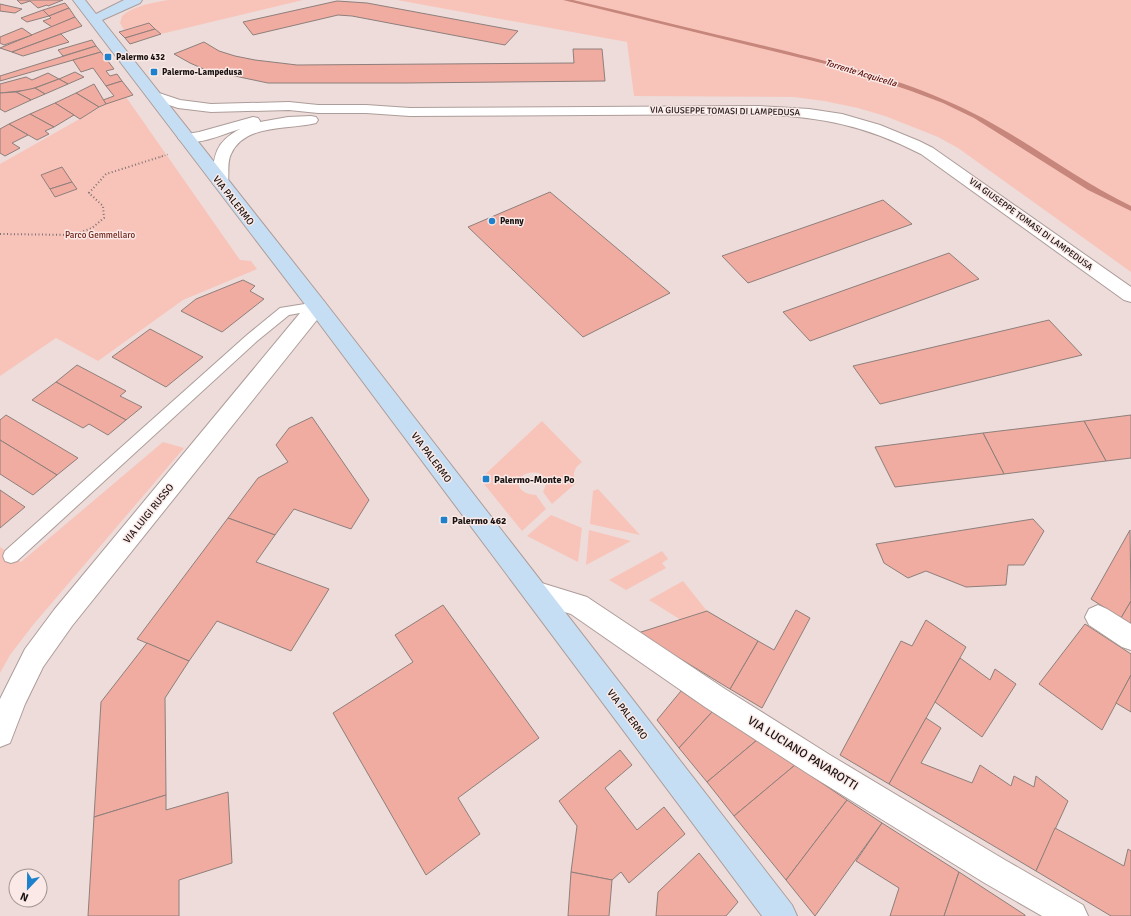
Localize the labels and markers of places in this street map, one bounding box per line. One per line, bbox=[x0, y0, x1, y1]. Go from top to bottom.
marker: Palermo 432 bbox=[103, 52, 113, 62]
place label: Palermo 432 bbox=[116, 52, 165, 63]
marker: Palermo-Lampedusa bbox=[149, 67, 159, 77]
place label: Palermo-Lampedusa bbox=[162, 67, 243, 78]
marker: Penny bbox=[487, 216, 497, 226]
place label: Penny bbox=[500, 216, 524, 227]
marker: Palermo-Monte Po bbox=[481, 474, 491, 484]
place label: Palermo-Monte Po bbox=[494, 474, 575, 486]
marker: Palermo 462 bbox=[439, 515, 449, 525]
place label: Palermo 462 bbox=[452, 515, 507, 527]

